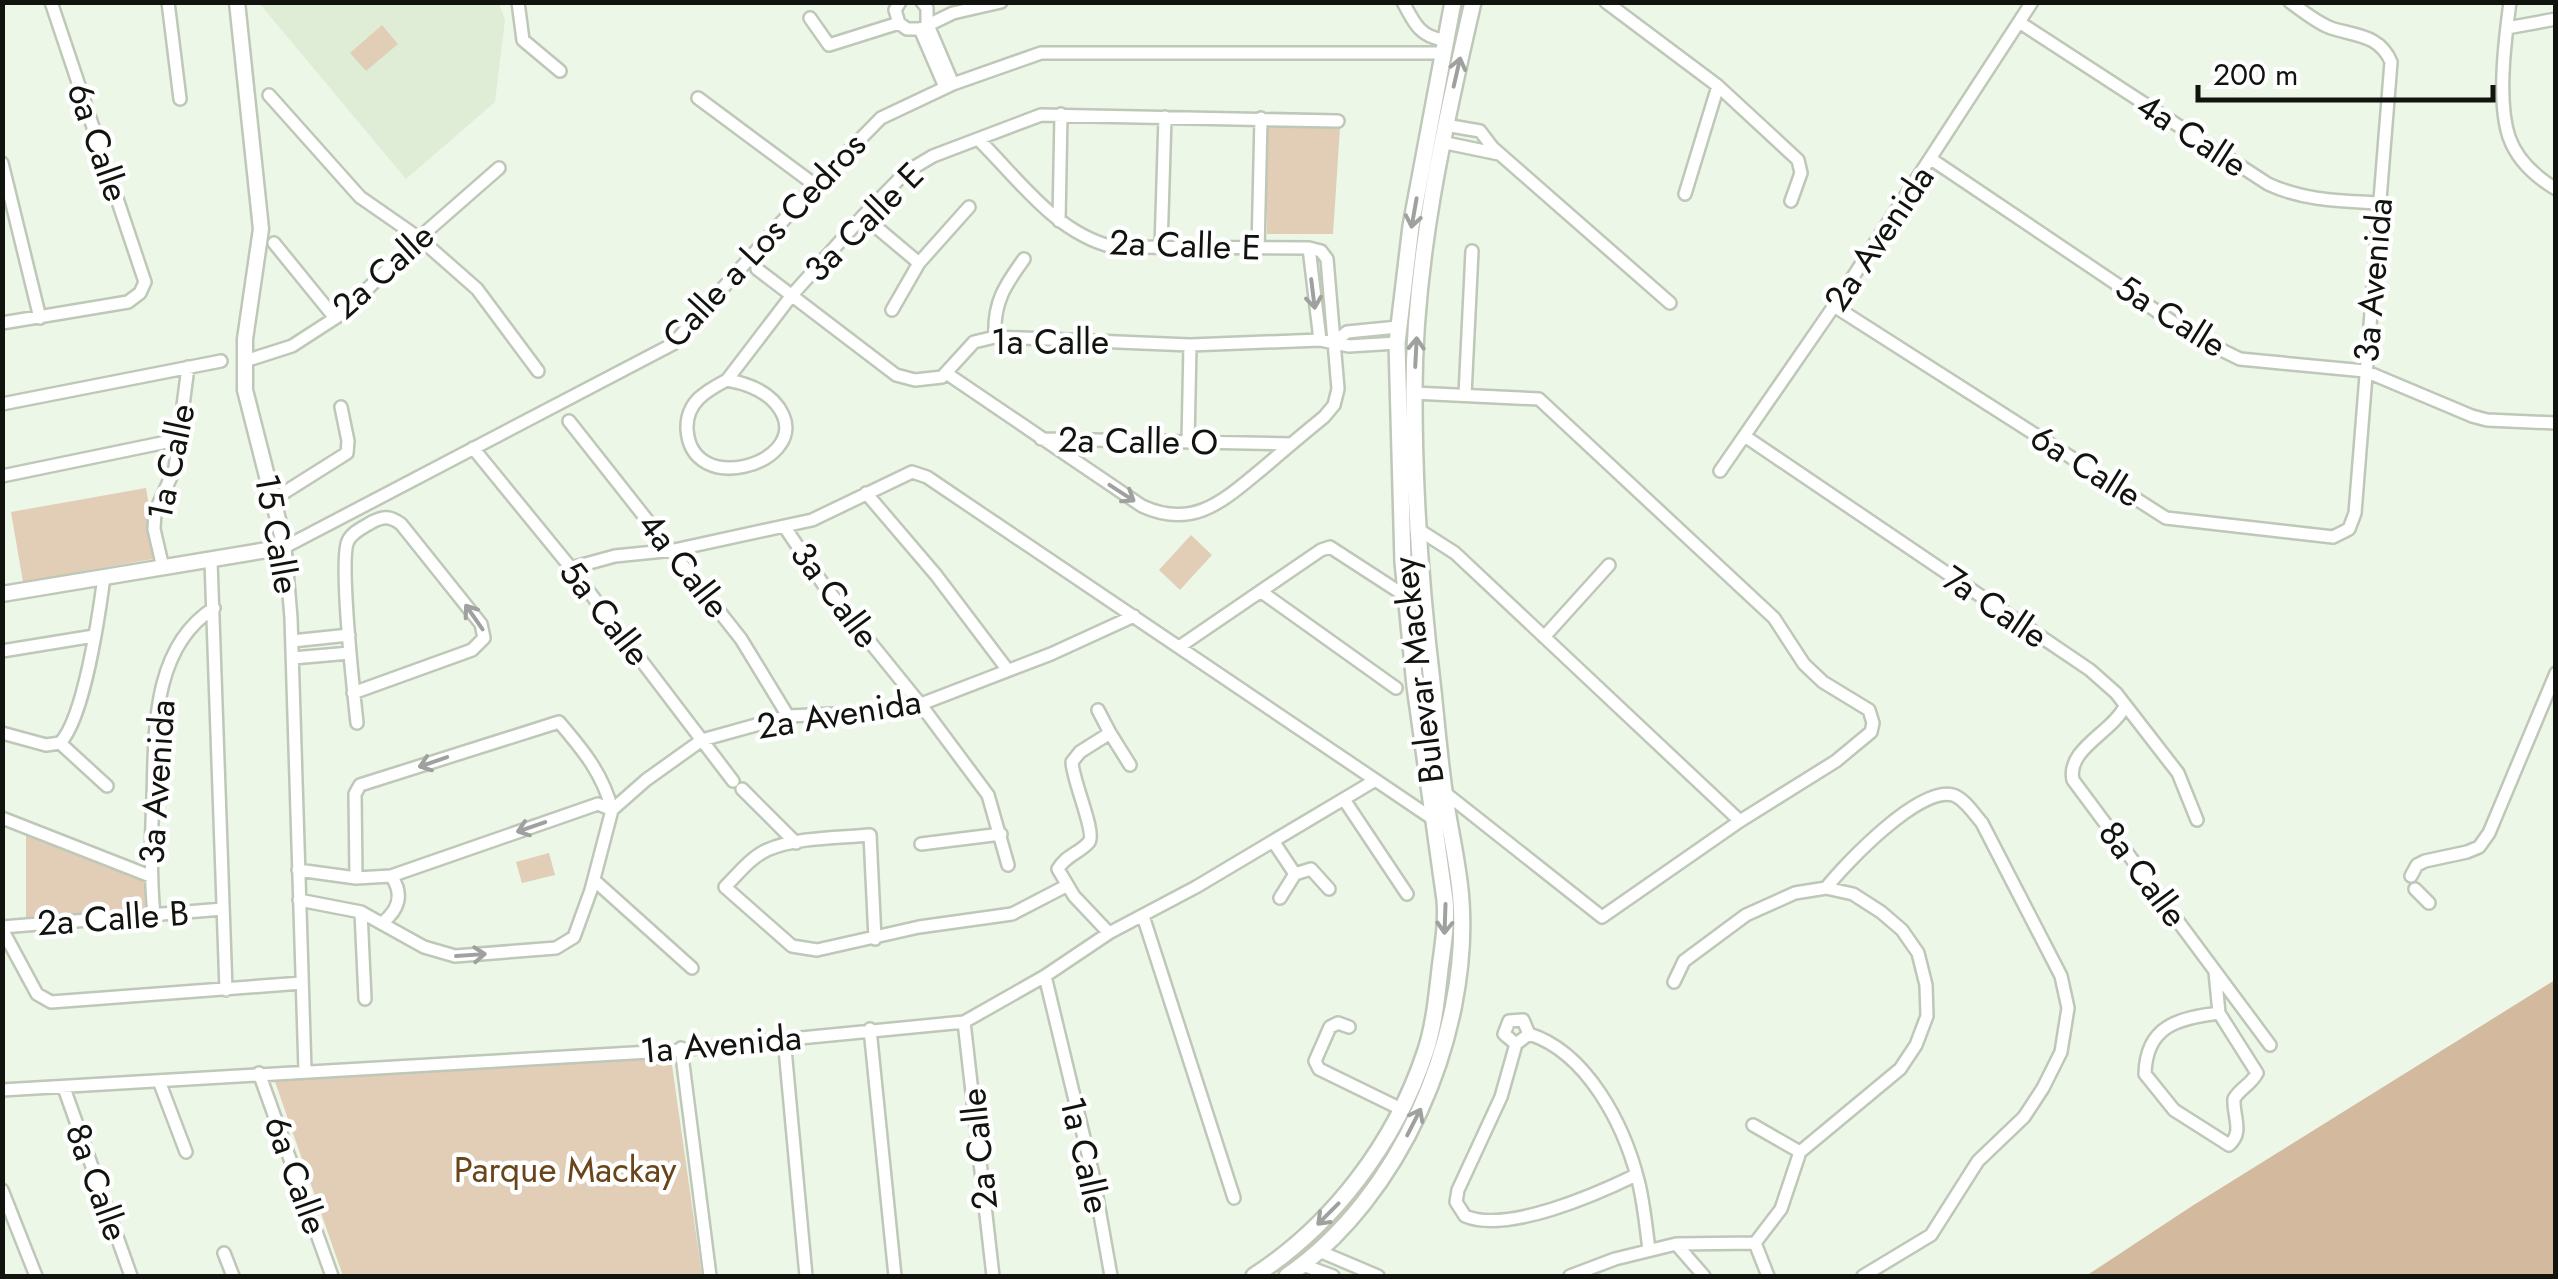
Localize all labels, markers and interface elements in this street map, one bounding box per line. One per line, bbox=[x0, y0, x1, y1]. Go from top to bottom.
scale bar bbox=[2198, 40, 2493, 102]
text: 200 m bbox=[2213, 53, 2298, 96]
one-way arrow bbox=[1449, 57, 1467, 89]
street label: 6a Calle bbox=[54, 76, 142, 208]
street label: 4a Calle bbox=[2127, 81, 2257, 189]
street label: Calle a Los Cedros bbox=[651, 121, 877, 359]
street label: 3a Calle E bbox=[793, 151, 935, 293]
street label: 2a Avenida bbox=[1812, 155, 1946, 321]
one-way arrow bbox=[1403, 196, 1422, 228]
street label: 3a Avenida bbox=[2341, 196, 2405, 364]
street label: 2a Calle bbox=[321, 212, 445, 330]
street label: 2a Calle E bbox=[1108, 217, 1262, 273]
street label: 5a Calle bbox=[2106, 262, 2236, 370]
one-way arrow bbox=[1304, 277, 1323, 310]
street label: 1a Calle bbox=[991, 317, 1109, 367]
one-way arrow bbox=[1406, 336, 1425, 369]
street label: 1a Calle bbox=[134, 399, 208, 525]
street label: 6a Calle bbox=[2021, 412, 2151, 520]
street label: 2a Calle O bbox=[1057, 415, 1219, 467]
street label: 15 Calle bbox=[242, 470, 312, 598]
one-way arrow bbox=[1108, 482, 1136, 503]
street label: 4a Calle bbox=[627, 501, 741, 629]
street label: 3a Calle bbox=[779, 531, 891, 659]
street label: 5a Calle bbox=[548, 550, 662, 676]
street label: Bulevar Mackey bbox=[1379, 553, 1457, 786]
street label: 7a Calle bbox=[1932, 554, 2058, 660]
one-way arrow bbox=[464, 604, 485, 631]
street label: 2a Avenida bbox=[753, 676, 925, 752]
street label: 3a Avenida bbox=[126, 698, 188, 866]
one-way arrow bbox=[418, 754, 450, 772]
street label: 8a Calle bbox=[2087, 810, 2199, 938]
one-way arrow bbox=[516, 820, 548, 838]
street label: 2a Calle B bbox=[35, 888, 191, 948]
one-way arrow bbox=[1436, 903, 1455, 935]
one-way arrow bbox=[455, 945, 487, 964]
street label: 1a Avenida bbox=[638, 1012, 804, 1076]
street label: 2a Calle bbox=[948, 1086, 1010, 1212]
street label: 1a Calle bbox=[1047, 1092, 1123, 1218]
one-way arrow bbox=[1405, 1107, 1424, 1137]
street label: 6a Calle bbox=[252, 1109, 340, 1241]
street label: 8a Calle bbox=[53, 1116, 141, 1248]
park label: Parque Mackay bbox=[454, 1145, 677, 1195]
one-way arrow bbox=[1316, 1202, 1340, 1226]

